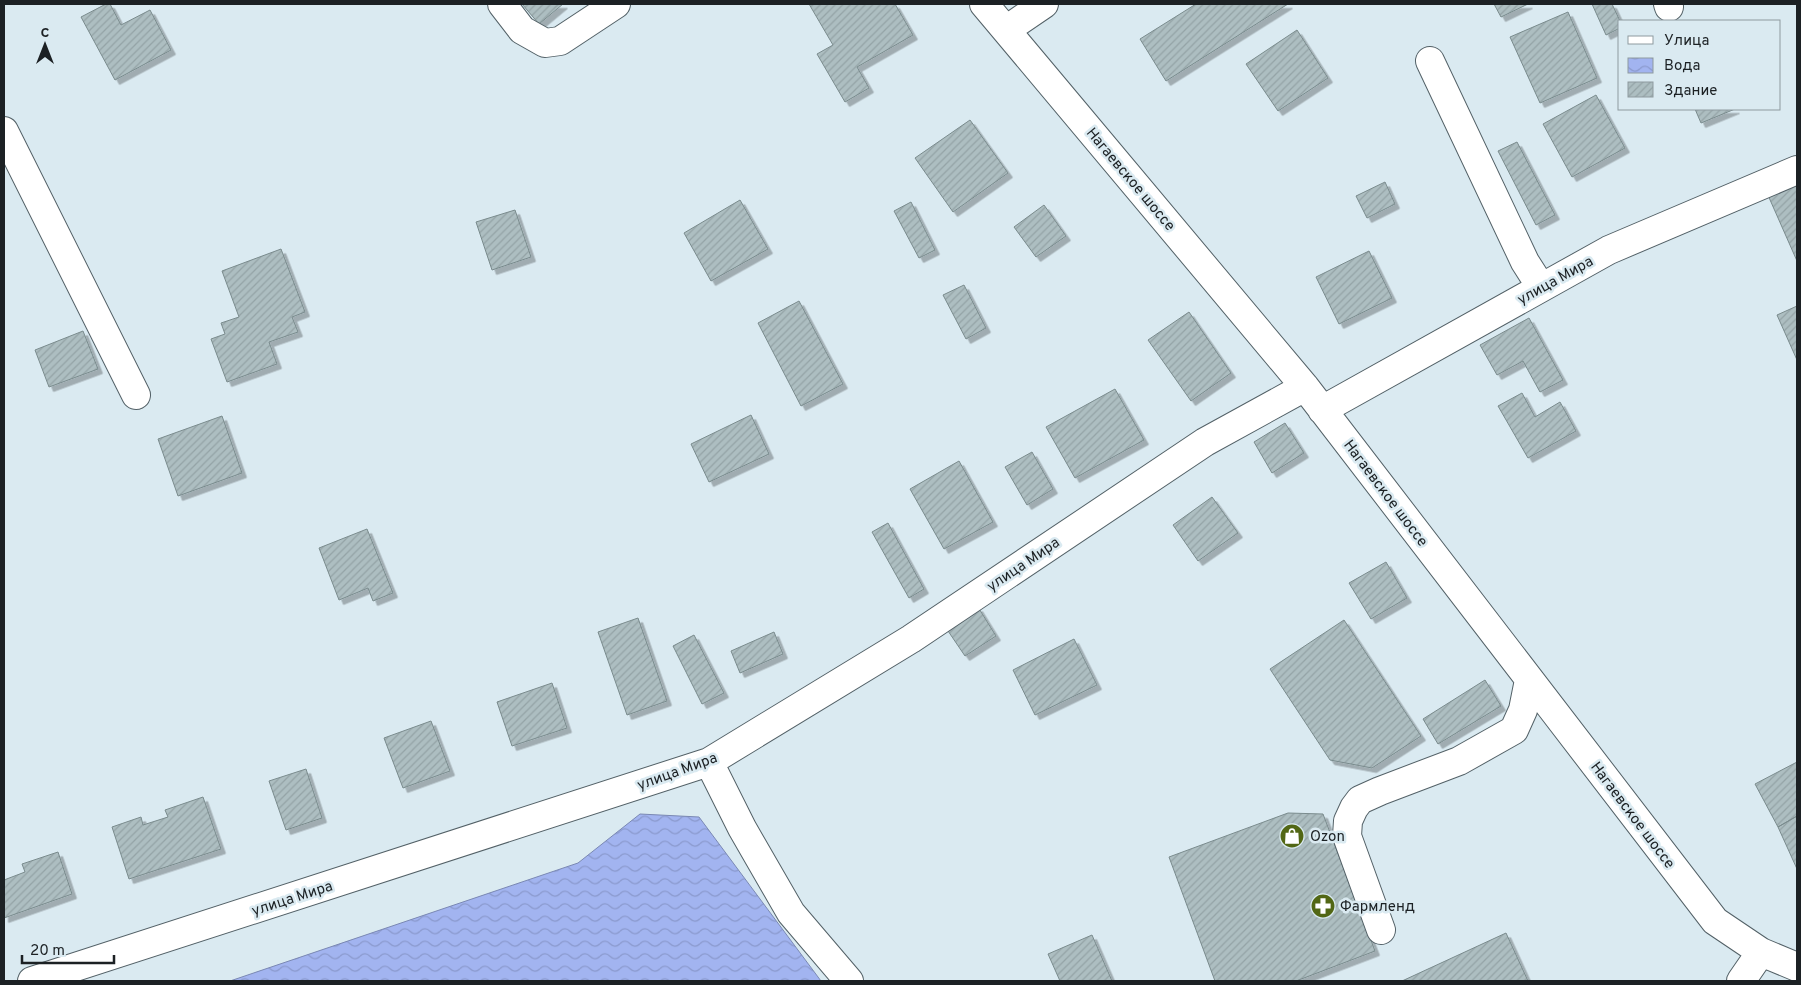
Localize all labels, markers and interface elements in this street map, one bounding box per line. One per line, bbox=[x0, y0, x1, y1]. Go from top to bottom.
north arrow bbox=[20, 20, 70, 70]
legend bbox=[1618, 20, 1781, 110]
text: С bbox=[41, 25, 50, 42]
text: Улица bbox=[1664, 32, 1709, 51]
text: Вода bbox=[1664, 57, 1700, 76]
text: Здание bbox=[1664, 82, 1717, 101]
street label: Нагаевское шоссе bbox=[1081, 124, 1179, 236]
street label: улица Мира bbox=[1514, 253, 1597, 310]
street label: Нагаевское шоссе bbox=[1338, 437, 1431, 551]
street label: улица Мира bbox=[984, 534, 1064, 597]
street label: улица Мира bbox=[635, 749, 720, 796]
street label: Нагаевское шоссе bbox=[1585, 759, 1678, 873]
shop icon: Ozon bbox=[1279, 823, 1305, 849]
place label: Ozon bbox=[1310, 828, 1345, 847]
street label: улица Мира bbox=[250, 877, 335, 921]
pharmacy icon: Фармленд bbox=[1310, 893, 1336, 919]
place label: Фармленд bbox=[1340, 898, 1415, 917]
scale bar bbox=[22, 932, 115, 964]
text: 20 m bbox=[30, 942, 65, 961]

